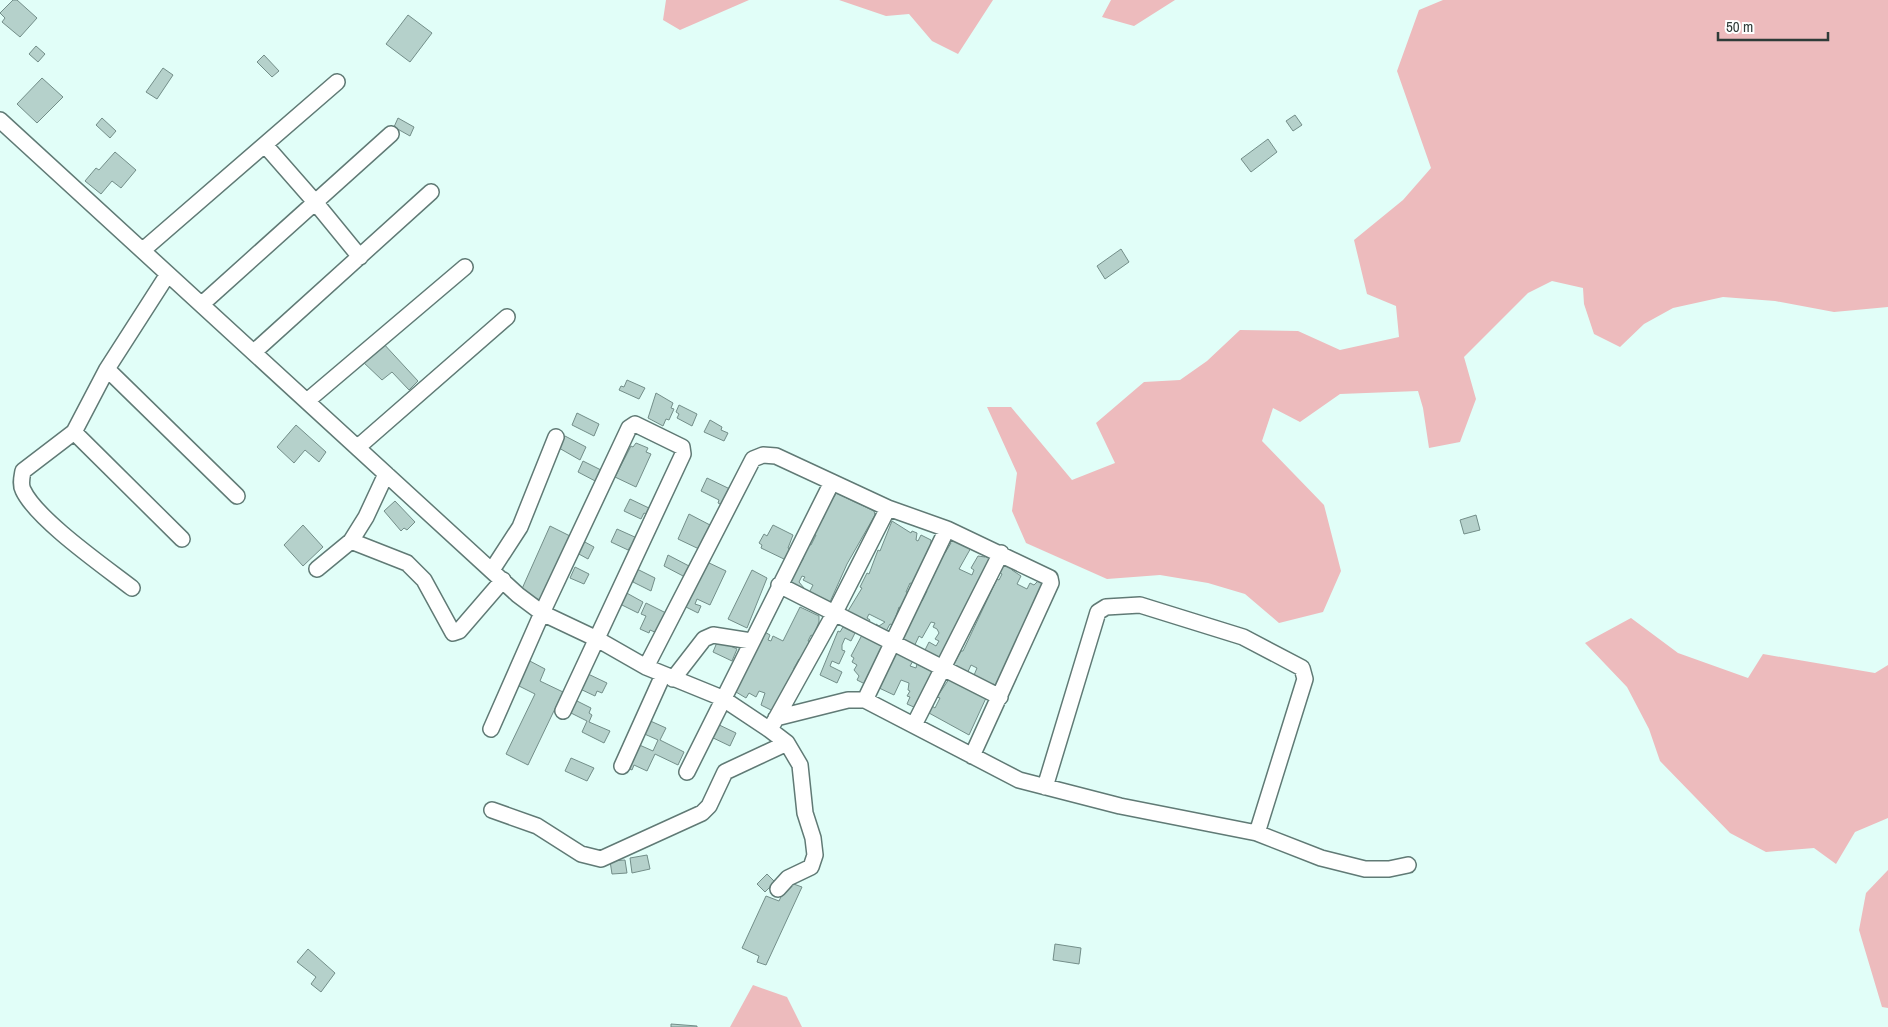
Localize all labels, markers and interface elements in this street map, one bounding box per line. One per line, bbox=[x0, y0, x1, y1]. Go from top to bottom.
scale bar bbox=[1718, 10, 1828, 42]
text: 50 m bbox=[1726, 16, 1753, 37]

